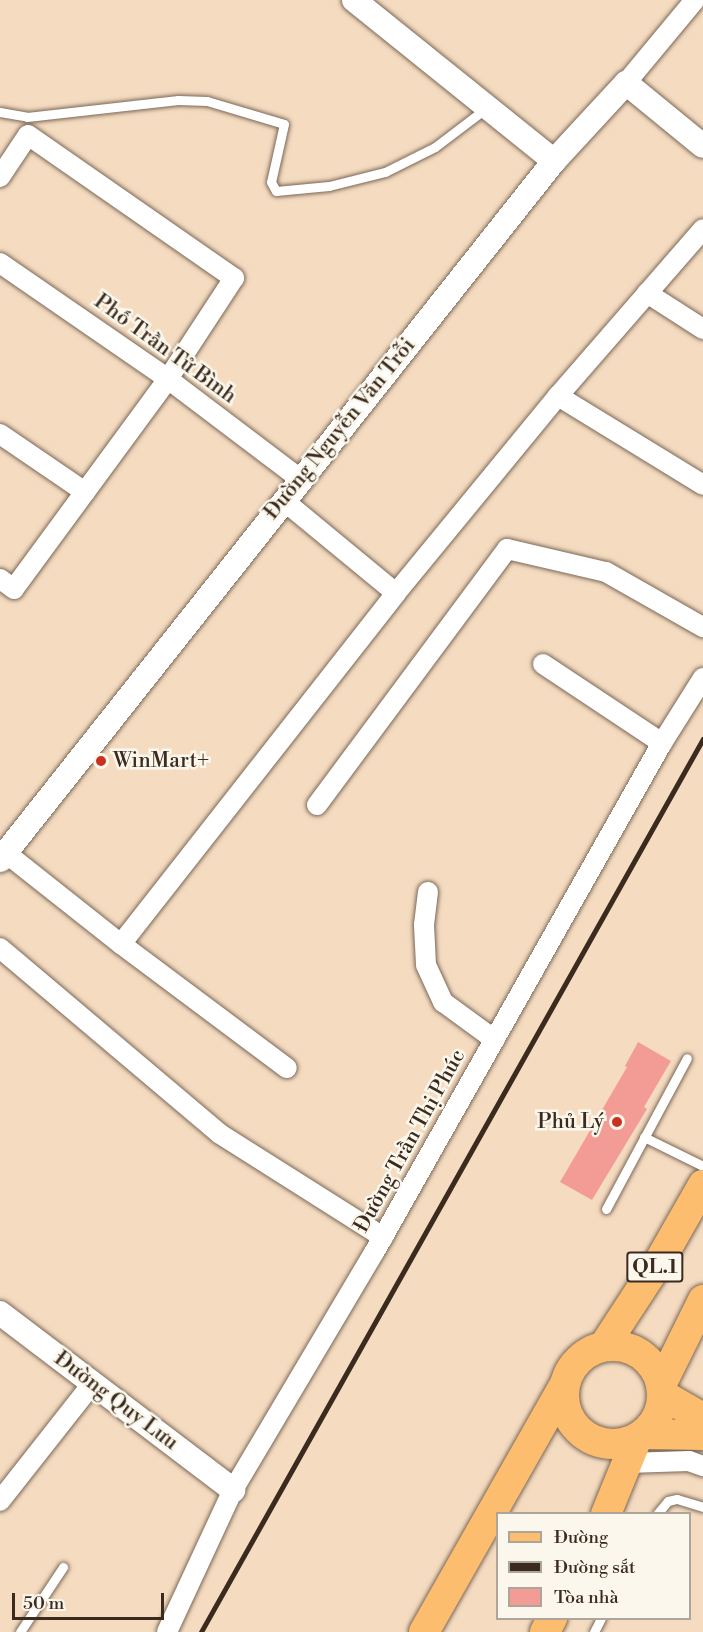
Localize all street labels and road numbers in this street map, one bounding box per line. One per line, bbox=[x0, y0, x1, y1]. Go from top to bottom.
street label: Phố Trần Tử Bình bbox=[89, 289, 241, 409]
street label: Đường Nguyễn Văn Trỗi bbox=[259, 333, 421, 525]
street label: Đường Trần Thị Phúc bbox=[349, 1045, 471, 1237]
road number: QL.1 bbox=[625, 1250, 685, 1284]
street label: Đường Quy Lưu bbox=[49, 1346, 183, 1456]

